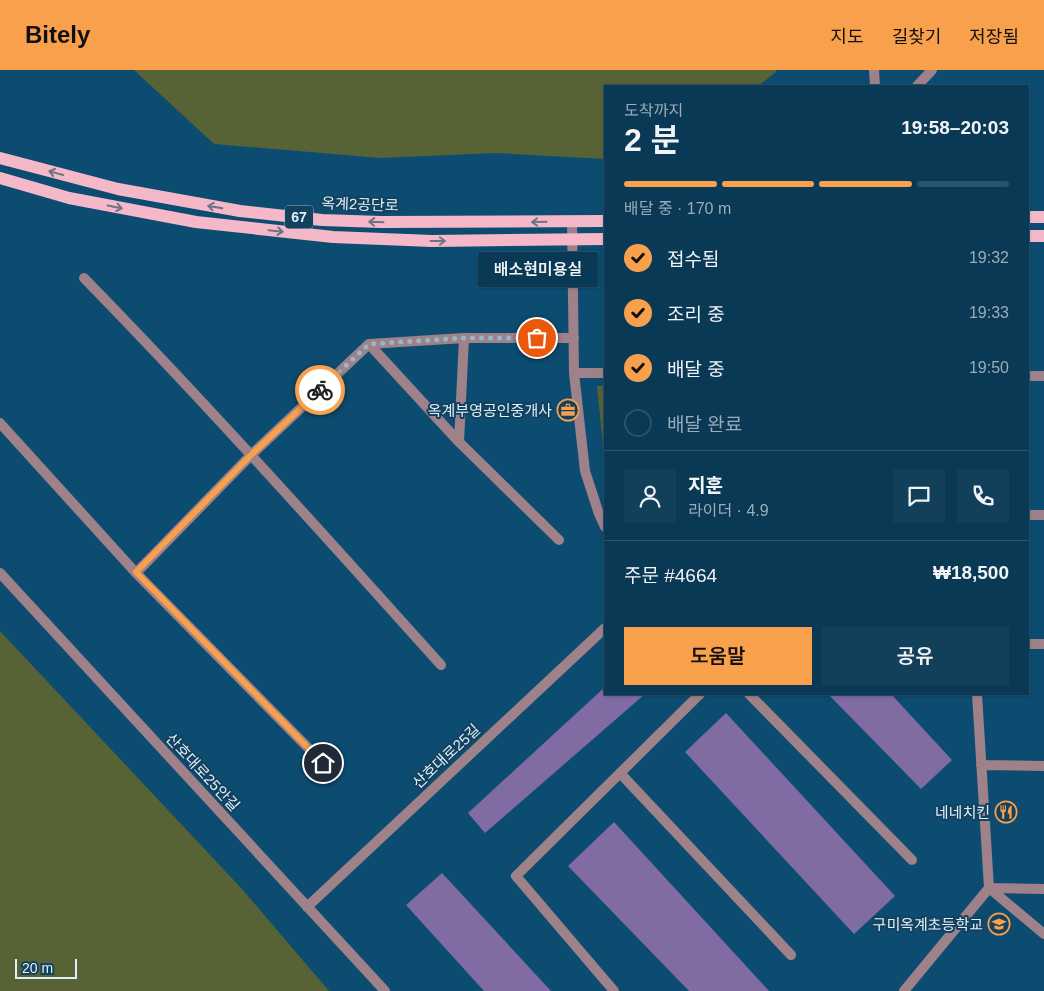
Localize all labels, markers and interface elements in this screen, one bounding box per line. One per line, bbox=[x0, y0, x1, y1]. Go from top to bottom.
text: Bitely bbox=[25, 21, 90, 48]
text: 지도 bbox=[831, 27, 864, 47]
text: 길찾기 bbox=[892, 27, 941, 47]
text: 저장됨 bbox=[969, 27, 1019, 47]
text: 도착까지 bbox=[624, 102, 683, 119]
text: 19:58–20:03 bbox=[901, 117, 1009, 138]
text: 2 분 bbox=[624, 122, 680, 158]
one-way arrow bbox=[48, 167, 64, 177]
street label: 옥계2공단로 bbox=[321, 194, 399, 214]
text: 배달 중 · 170 m bbox=[624, 200, 731, 217]
one-way arrow bbox=[207, 201, 223, 211]
one-way arrow bbox=[107, 202, 123, 212]
road number: 67 bbox=[285, 206, 313, 228]
one-way arrow bbox=[369, 217, 385, 226]
one-way arrow bbox=[531, 217, 548, 227]
one-way arrow bbox=[267, 226, 283, 236]
one-way arrow bbox=[430, 236, 446, 246]
icon: check bbox=[624, 244, 652, 272]
text: 접수됨 bbox=[667, 249, 719, 270]
text: 19:32 bbox=[969, 249, 1009, 266]
callout: 배소현미용실 bbox=[477, 253, 597, 288]
text: 배소현미용실 bbox=[494, 261, 582, 278]
icon: check bbox=[624, 299, 652, 327]
text: 조리 중 bbox=[667, 304, 725, 325]
text: 19:33 bbox=[969, 304, 1009, 321]
pin bbox=[516, 317, 558, 359]
icon: bag bbox=[523, 324, 551, 352]
icon: check bbox=[624, 354, 652, 382]
text: 배달 중 bbox=[667, 359, 725, 380]
text: 19:50 bbox=[969, 359, 1009, 376]
courier bbox=[295, 365, 345, 415]
icon: bike bbox=[306, 376, 334, 404]
office icon: 옥계부영공인중개사 bbox=[556, 398, 580, 422]
place label: 옥계부영공인중개사 bbox=[428, 402, 552, 419]
text: 배달 완료 bbox=[667, 414, 742, 435]
button: person bbox=[624, 470, 676, 522]
button: chat bbox=[893, 470, 945, 522]
button: phone bbox=[957, 470, 1009, 522]
text: 지훈 bbox=[688, 475, 723, 496]
text: 라이더 · 4.9 bbox=[688, 502, 769, 519]
text: ₩18,500 bbox=[933, 562, 1009, 583]
text: 주문 #4664 bbox=[624, 565, 717, 586]
button: 도움말 bbox=[624, 627, 812, 685]
button: 공유 bbox=[822, 627, 1009, 685]
street label: 산호대로25길 bbox=[409, 721, 483, 791]
street label: 산호대로25안길 bbox=[163, 730, 243, 814]
pin bbox=[302, 742, 344, 784]
icon: home bbox=[309, 749, 337, 777]
restaurant icon: 네네치킨 bbox=[994, 800, 1018, 824]
place label: 네네치킨 bbox=[935, 804, 990, 821]
school or university icon: 구미옥계초등학교 bbox=[987, 912, 1011, 936]
place label: 구미옥계초등학교 bbox=[873, 916, 983, 933]
scale bar bbox=[15, 956, 78, 979]
text: 20 m bbox=[22, 960, 53, 976]

